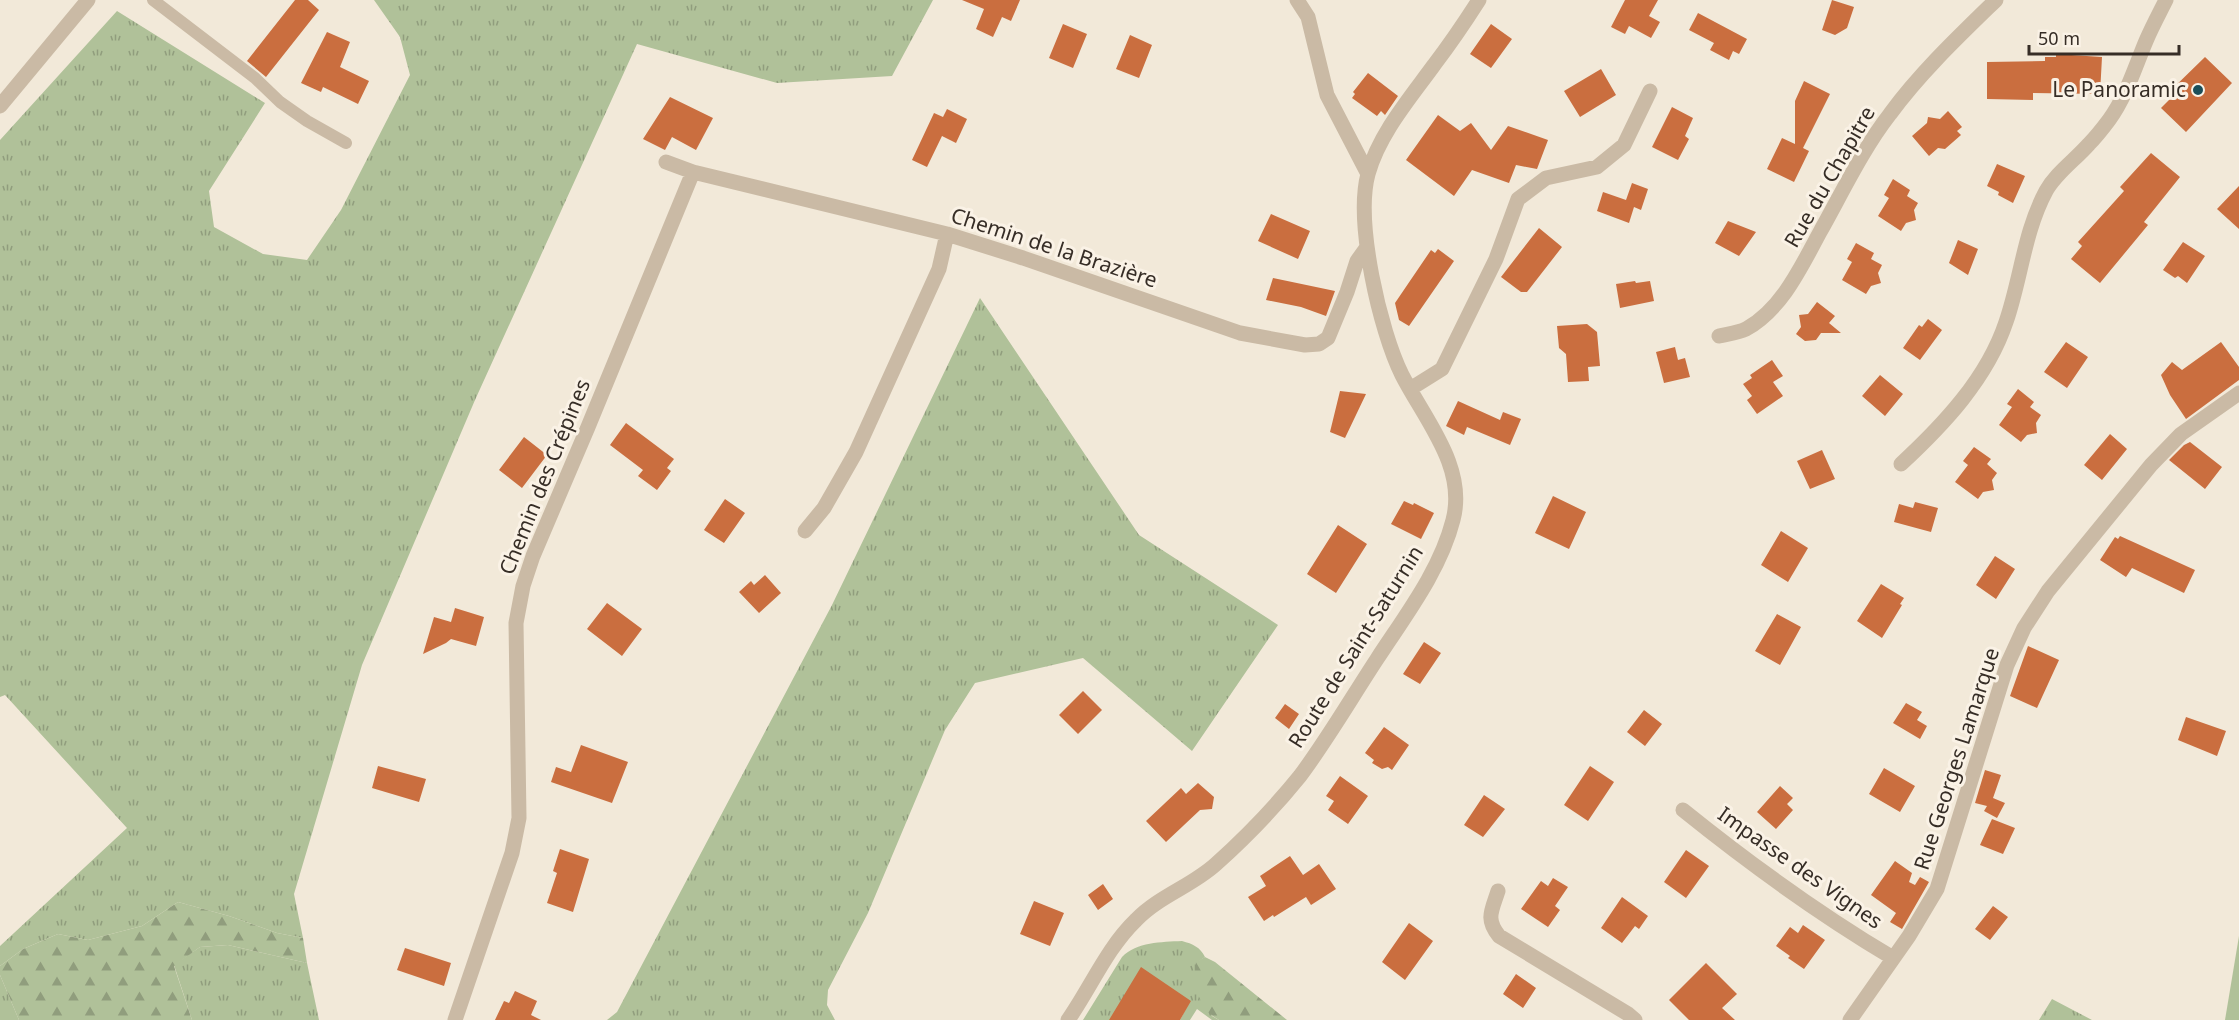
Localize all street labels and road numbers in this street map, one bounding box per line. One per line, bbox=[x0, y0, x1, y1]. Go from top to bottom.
street label: Rue du Chapitre bbox=[1777, 101, 1881, 252]
street label: Chemin de la Brazière bbox=[948, 200, 1161, 294]
street label: Chemin des Crépines bbox=[492, 375, 596, 579]
street label: Route de Saint-Saturnin bbox=[1281, 540, 1429, 753]
street label: Rue Georges Lamarque bbox=[1907, 644, 2005, 873]
street label: Impasse des Vignes bbox=[1713, 800, 1888, 935]

